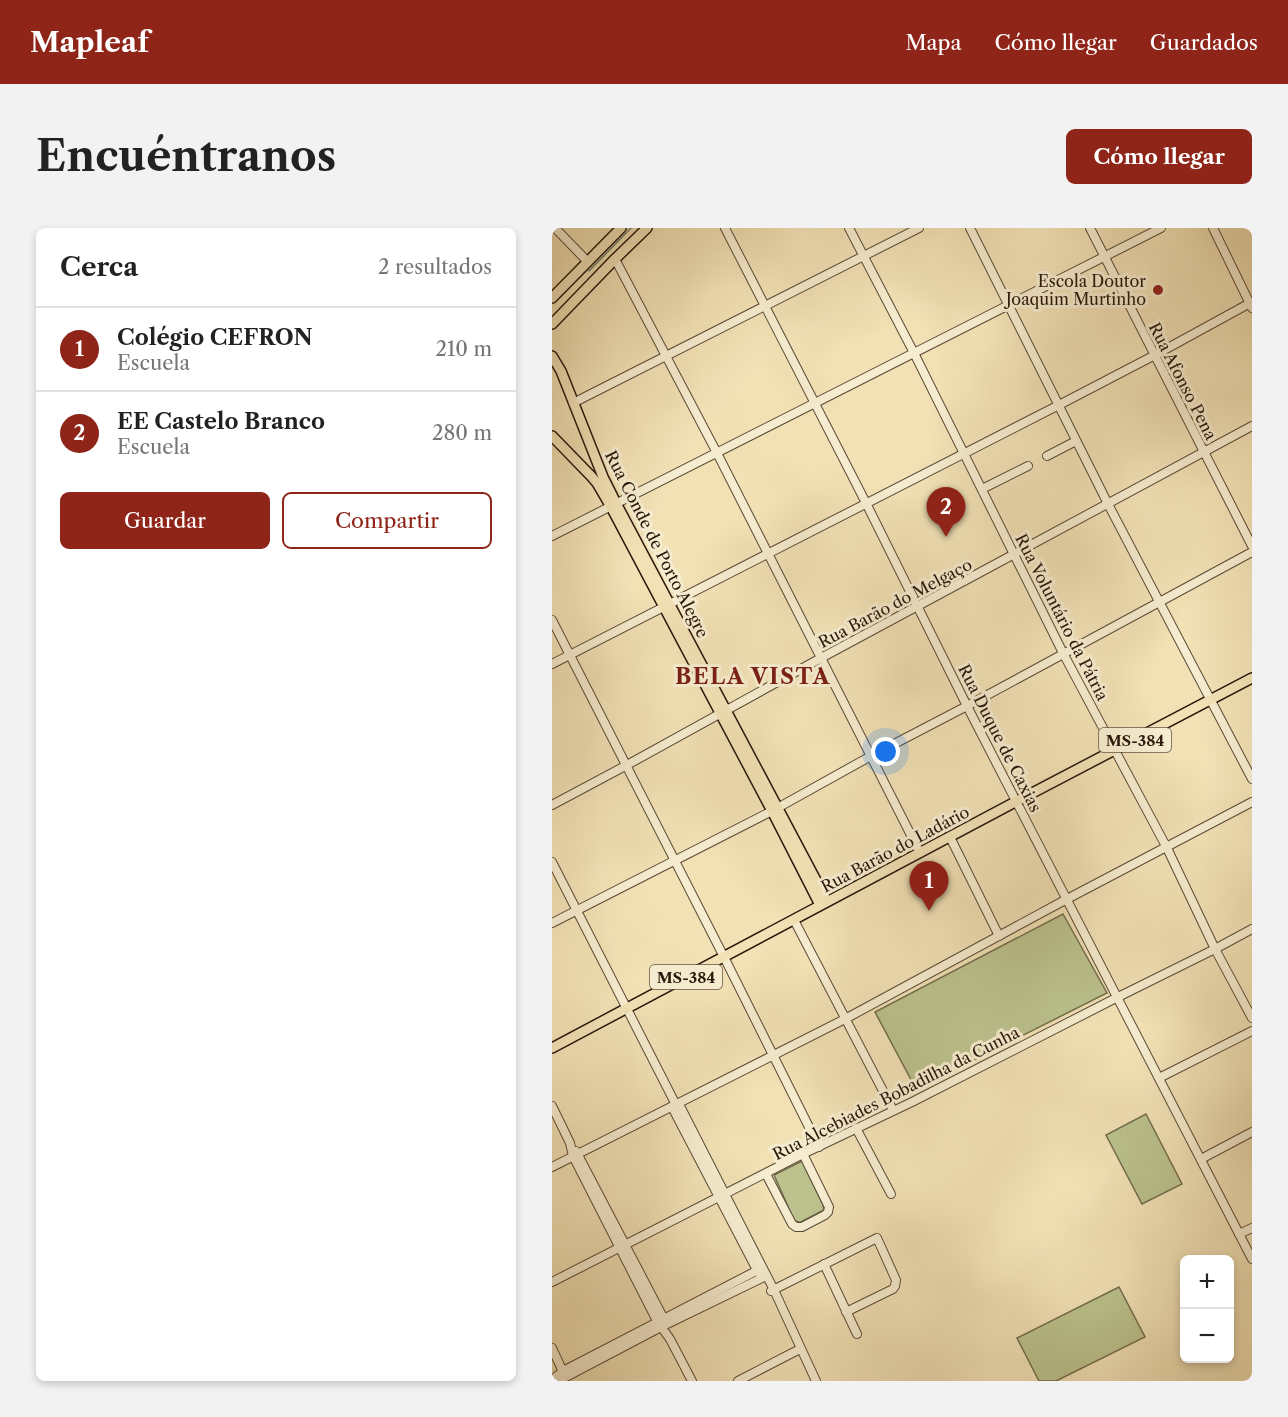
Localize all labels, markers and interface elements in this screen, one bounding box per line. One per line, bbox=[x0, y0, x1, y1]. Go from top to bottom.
text: Mapleaf bbox=[30, 25, 149, 59]
text: Mapa bbox=[905, 30, 962, 55]
text: Cómo llegar bbox=[995, 30, 1117, 55]
text: Guardados bbox=[1150, 30, 1258, 55]
button: Cómo llegar bbox=[1066, 129, 1252, 184]
text: Encuéntranos bbox=[36, 130, 336, 182]
text: Cerca bbox=[60, 251, 138, 283]
text: 2 resultados bbox=[378, 255, 492, 279]
place label: Escola Doutor Joaquim Murtinho bbox=[1003, 271, 1146, 309]
marker: Escola Doutor Joaquim Murtinho bbox=[1151, 283, 1165, 297]
street label: Rua Afonso Pena bbox=[1145, 319, 1221, 444]
text: Colégio CEFRON bbox=[117, 324, 313, 351]
text: 1 bbox=[75, 337, 84, 361]
text: 210 m bbox=[435, 337, 492, 361]
text: Escuela bbox=[117, 351, 190, 375]
text: EE Castelo Branco bbox=[117, 408, 325, 435]
text: 2 bbox=[74, 421, 85, 445]
text: 280 m bbox=[432, 421, 492, 445]
text: Escuela bbox=[117, 435, 190, 459]
street label: Rua Conde de Porto Alegre bbox=[601, 447, 713, 641]
pin: 2 bbox=[926, 488, 966, 537]
button: Guardar bbox=[60, 492, 270, 549]
button: Compartir bbox=[282, 492, 492, 549]
street label: Rua Voluntário da Pátria bbox=[1011, 530, 1113, 704]
street label: Rua Barão do Melgaço bbox=[815, 554, 976, 652]
street label: Rua Duque de Caxias bbox=[954, 661, 1046, 815]
district label: BELA VISTA bbox=[675, 663, 831, 690]
road number: MS-384 bbox=[1099, 728, 1171, 752]
your location bbox=[871, 737, 900, 766]
street label: Rua Barão do Ladário bbox=[817, 801, 973, 897]
pin: 1 bbox=[910, 862, 949, 911]
road number: MS-384 bbox=[650, 965, 722, 989]
street label: Rua Alcebiades Bobadilha da Cunha bbox=[769, 1022, 1023, 1164]
map controls bbox=[1180, 1255, 1234, 1363]
button: + bbox=[1180, 1255, 1234, 1309]
button: − bbox=[1180, 1309, 1234, 1363]

